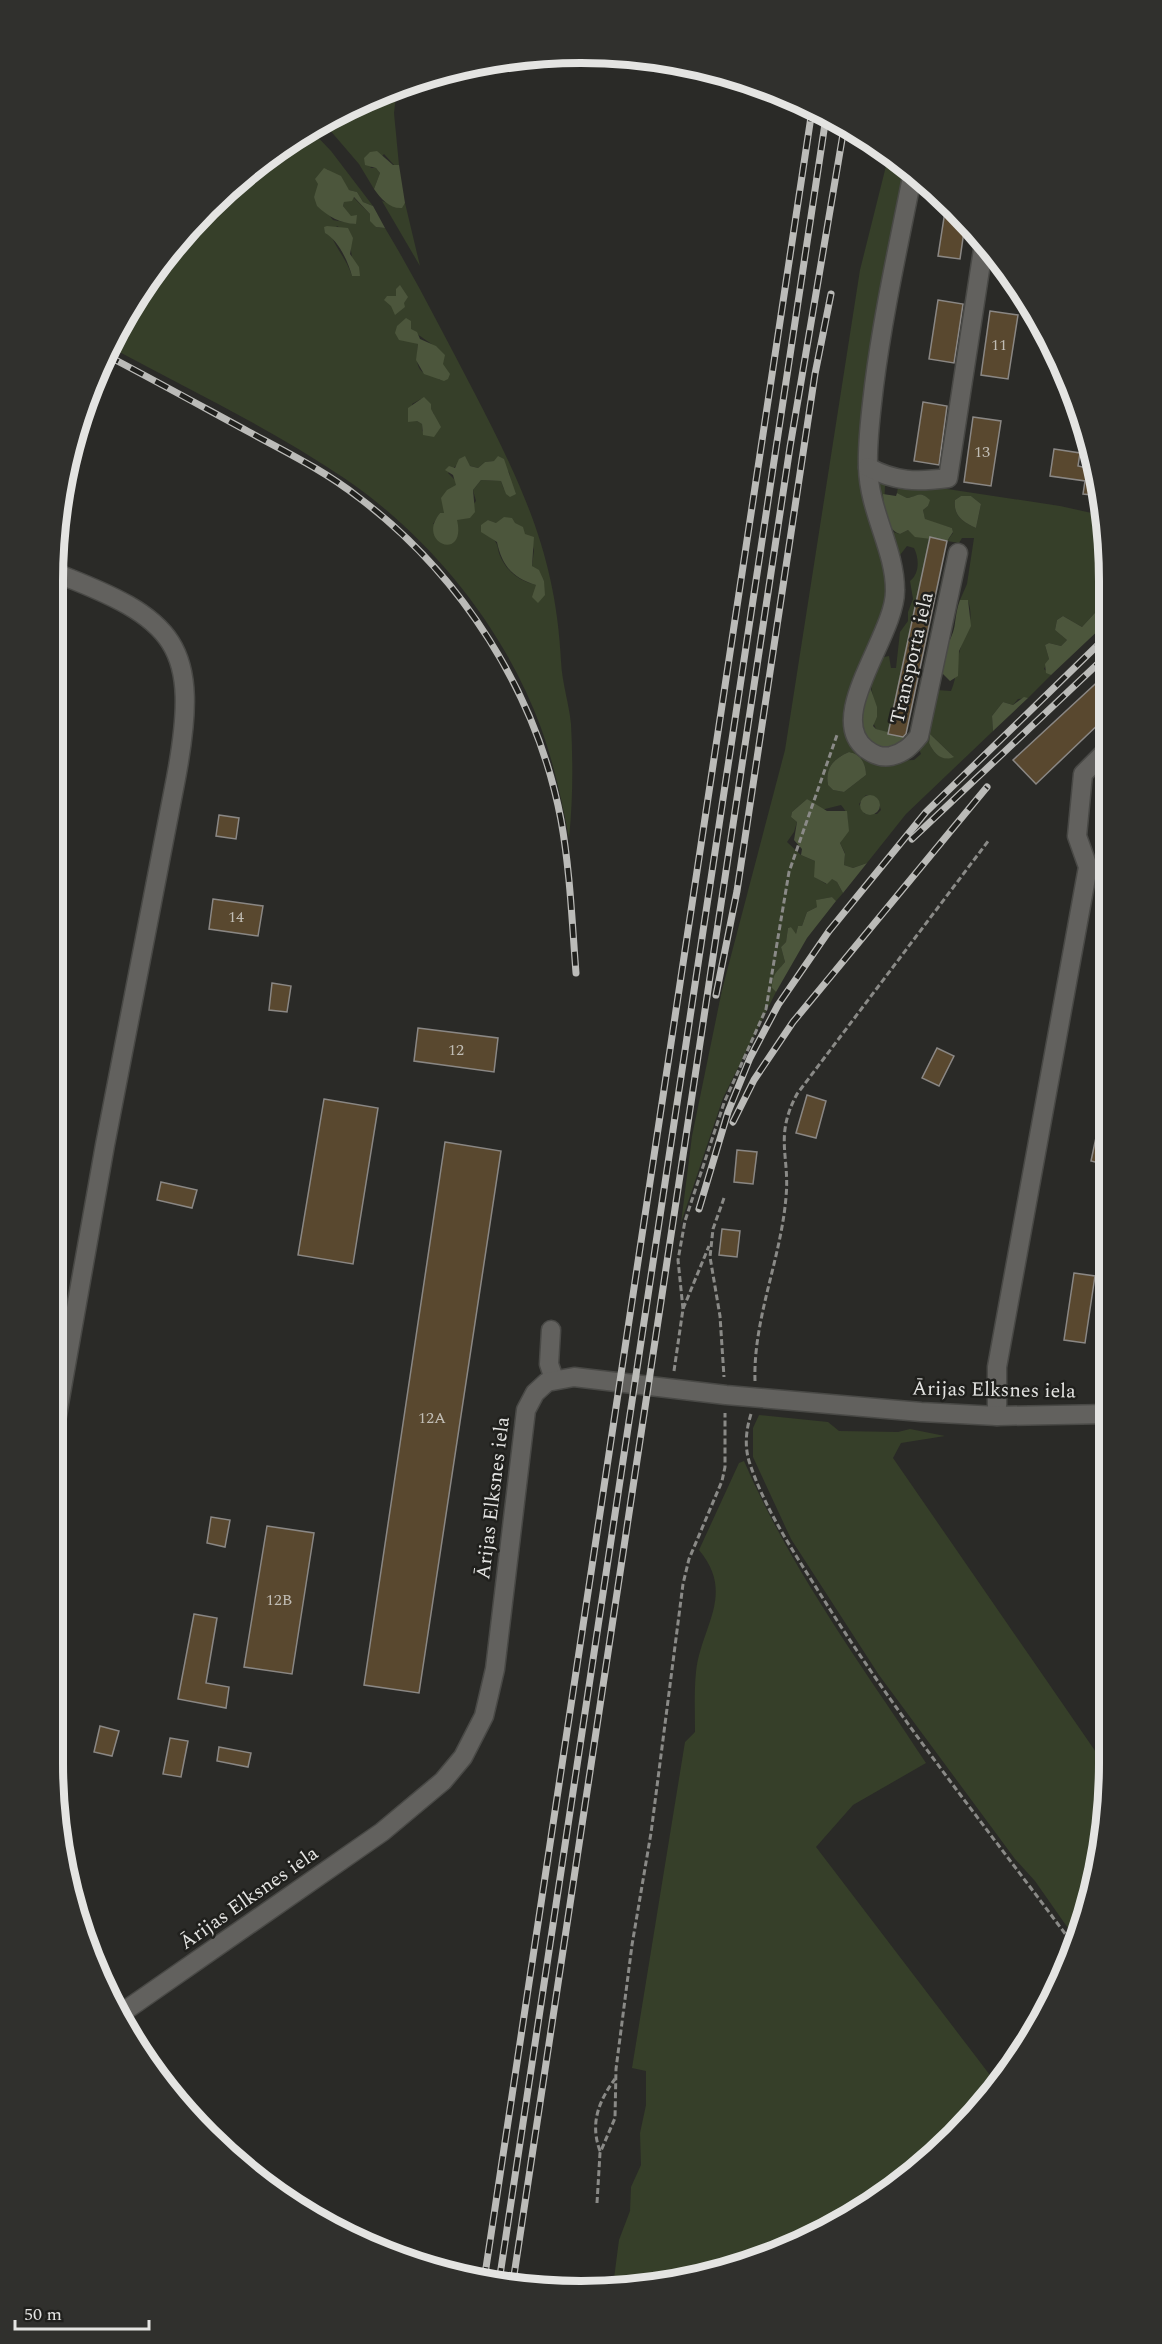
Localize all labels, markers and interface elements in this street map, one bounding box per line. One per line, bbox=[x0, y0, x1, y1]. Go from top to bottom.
house number: 11 bbox=[991, 333, 1007, 357]
house number: 13 bbox=[974, 440, 990, 464]
street label: Transporta iela bbox=[882, 589, 942, 727]
house number: 14 bbox=[228, 905, 244, 929]
house number: 12 bbox=[448, 1038, 464, 1062]
street label: Ārijas Elksnes iela bbox=[912, 1374, 1076, 1406]
house number: 12A bbox=[418, 1406, 446, 1430]
street label: Ārijas Elksnes iela bbox=[468, 1415, 518, 1581]
house number: 12B bbox=[266, 1588, 292, 1612]
street label: Ārijas Elksnes iela bbox=[173, 1839, 325, 1957]
scale bar bbox=[15, 2293, 148, 2331]
text: 50 m bbox=[24, 2301, 62, 2328]

